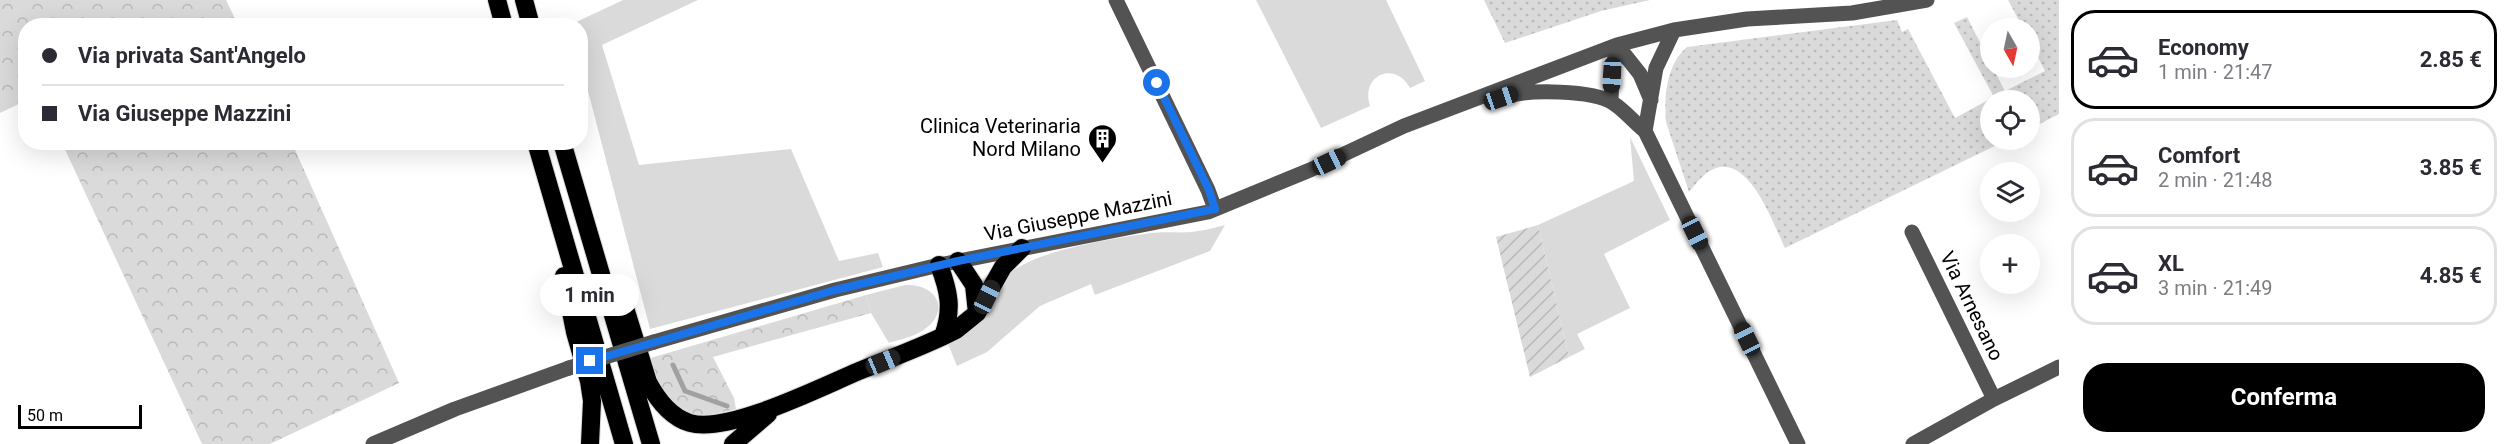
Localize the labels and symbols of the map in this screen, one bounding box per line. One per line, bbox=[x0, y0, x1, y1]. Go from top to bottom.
north arrow bbox=[1980, 18, 2040, 78]
car bbox=[1602, 57, 1622, 93]
route start bbox=[1143, 69, 1170, 96]
car bbox=[1481, 84, 1521, 112]
place label: Clinica Veterinaria Nord Milano bbox=[920, 114, 1081, 161]
building icon: Clinica Veterinaria Nord Milano bbox=[1086, 122, 1118, 164]
car bbox=[1309, 146, 1349, 178]
street label: Via Giuseppe Mazzini bbox=[982, 186, 1174, 246]
car bbox=[1679, 213, 1711, 253]
street label: Via Arnesano bbox=[1935, 247, 2009, 365]
callout: 1 min bbox=[540, 274, 640, 316]
car bbox=[971, 277, 1003, 317]
car bbox=[1731, 319, 1763, 359]
route end bbox=[576, 347, 603, 374]
car bbox=[863, 347, 903, 377]
scale bar bbox=[18, 402, 142, 430]

